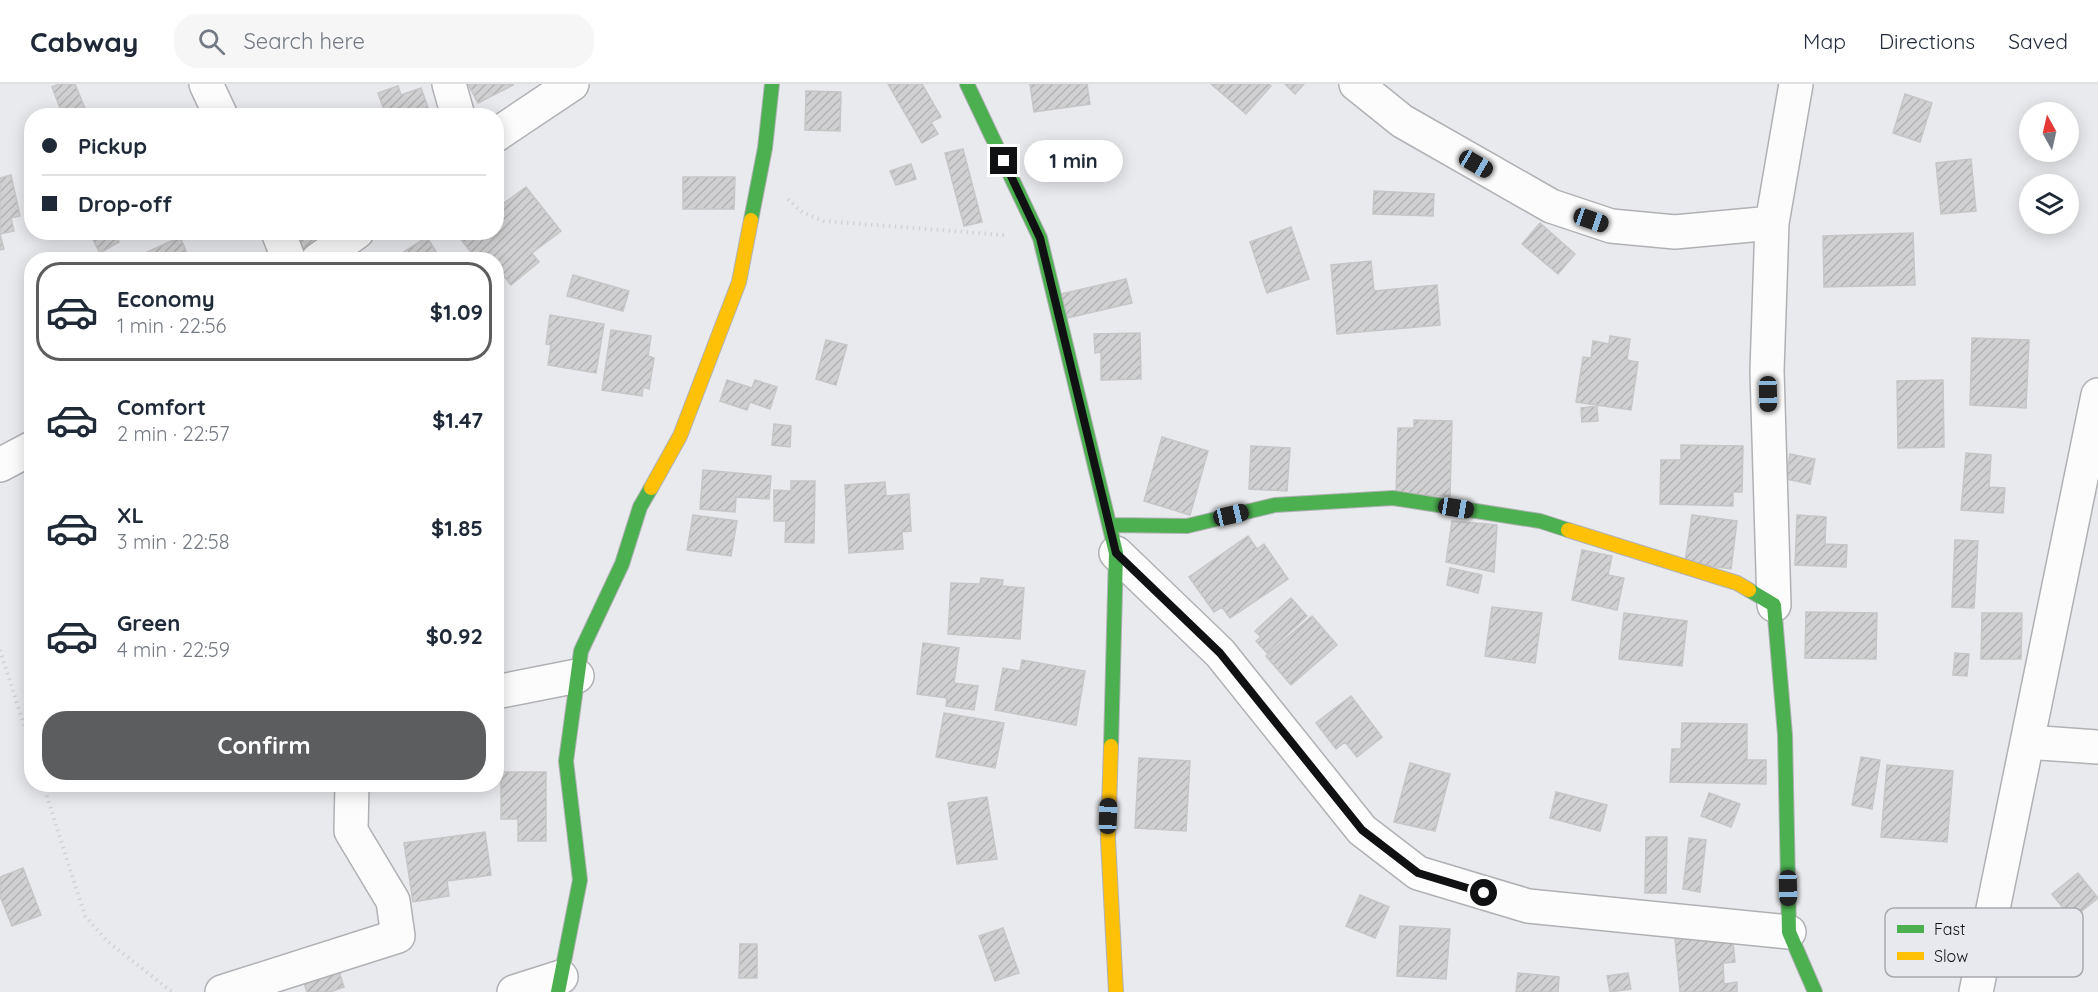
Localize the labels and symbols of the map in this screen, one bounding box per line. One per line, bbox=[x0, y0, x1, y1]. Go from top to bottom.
north arrow bbox=[2019, 102, 2079, 162]
callout: 1 min bbox=[1025, 140, 1124, 182]
route end bbox=[990, 147, 1017, 174]
car bbox=[1456, 147, 1496, 181]
car bbox=[1571, 206, 1611, 234]
car bbox=[1759, 376, 1777, 412]
car bbox=[1437, 496, 1475, 520]
car bbox=[1211, 502, 1251, 528]
car bbox=[1098, 798, 1118, 834]
car bbox=[1779, 870, 1797, 906]
route start bbox=[1470, 879, 1497, 906]
legend bbox=[1885, 908, 2083, 977]
text: Fast bbox=[1934, 919, 1965, 939]
text: Slow bbox=[1934, 946, 1968, 966]

